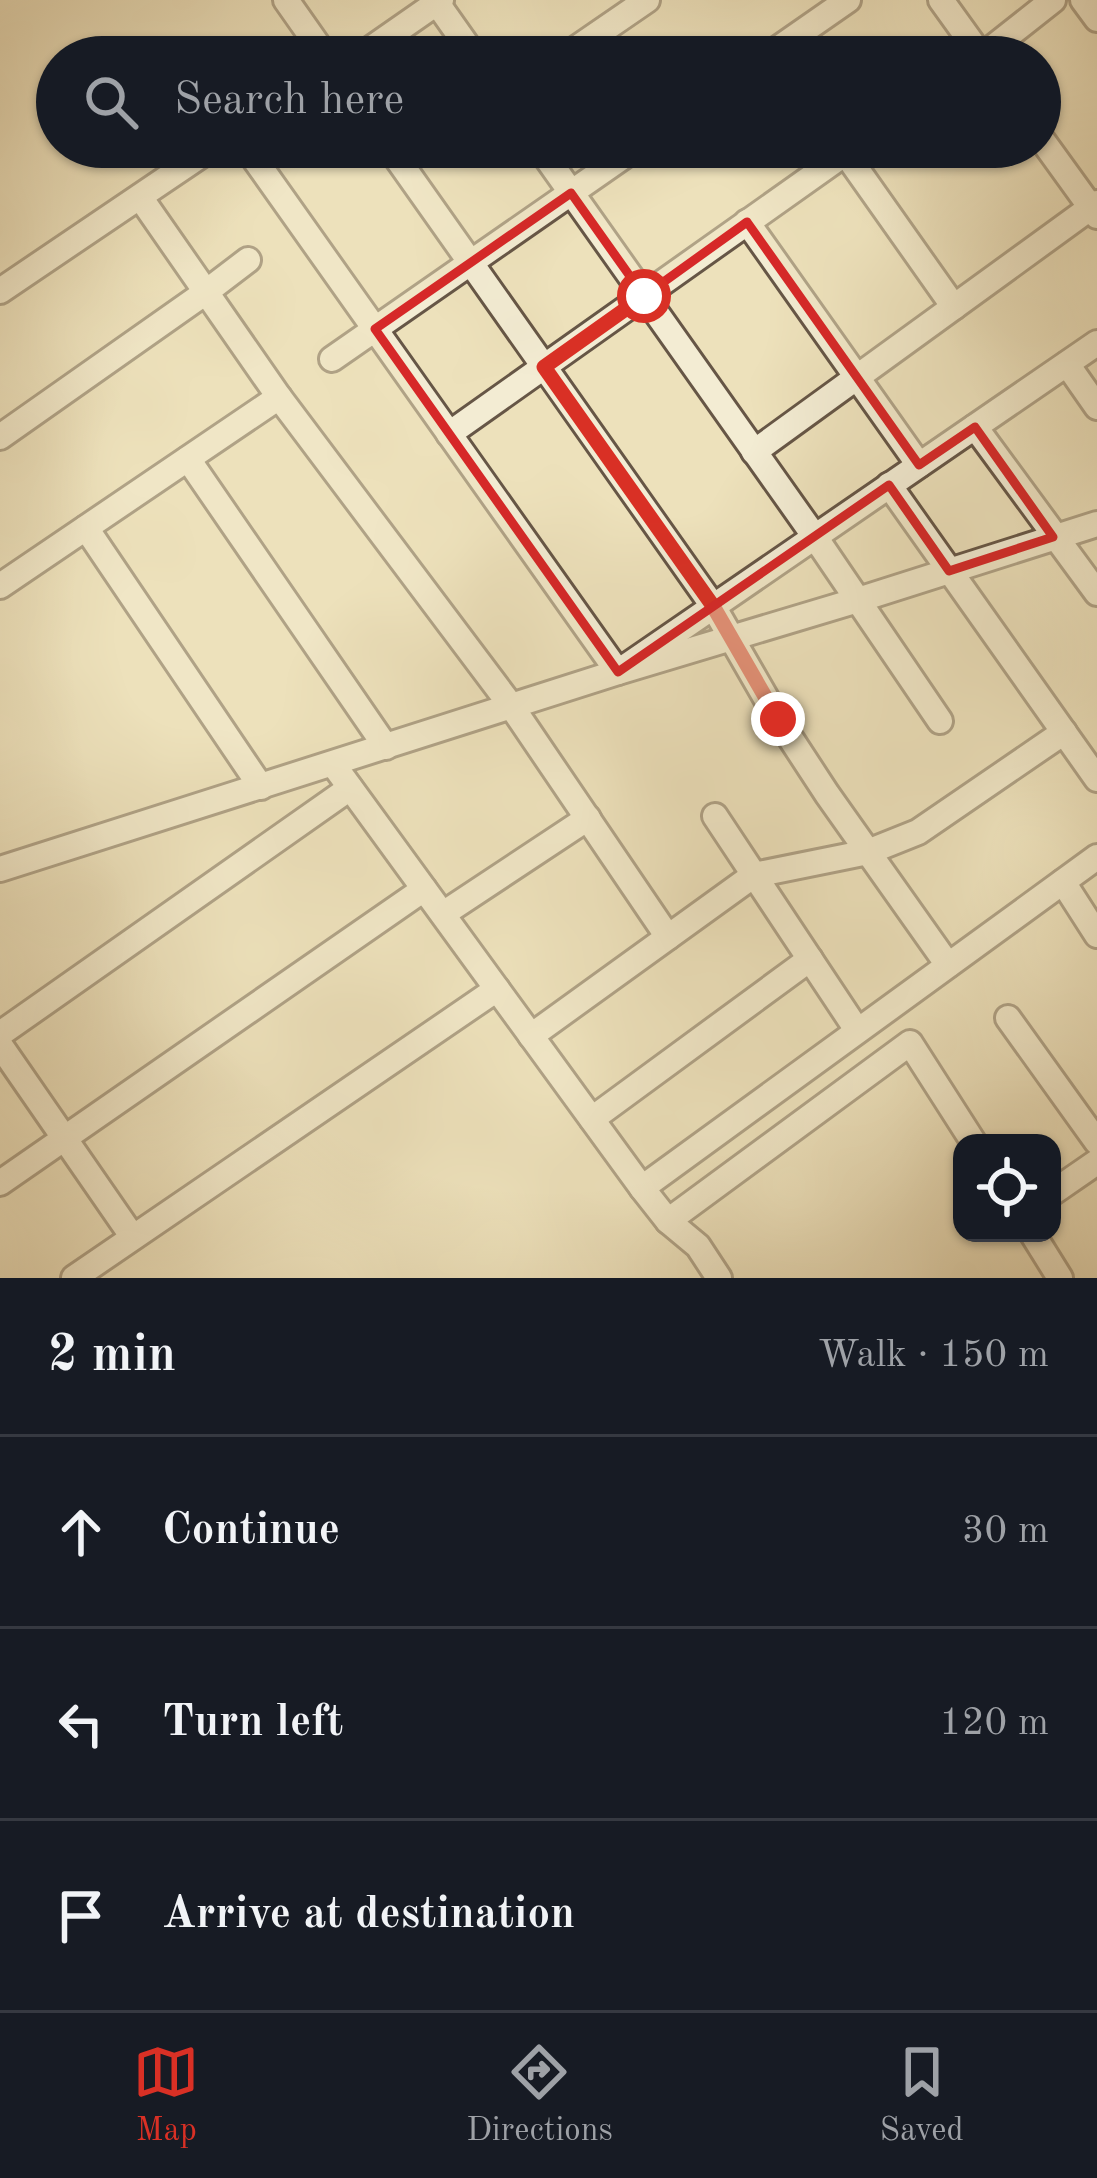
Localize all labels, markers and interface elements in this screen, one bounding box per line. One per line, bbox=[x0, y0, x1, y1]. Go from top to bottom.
search box bbox=[36, 36, 1061, 168]
icon: search bbox=[78, 69, 144, 135]
text: Search here bbox=[174, 79, 404, 124]
route start bbox=[617, 269, 671, 323]
route end bbox=[751, 692, 805, 746]
map controls bbox=[953, 1134, 1061, 1242]
button: locate bbox=[953, 1134, 1061, 1242]
text: 2 min bbox=[48, 1331, 176, 1382]
text: Walk · 150 m bbox=[818, 1336, 1049, 1375]
icon: ahead bbox=[48, 1499, 114, 1565]
text: Continue bbox=[162, 1509, 340, 1554]
text: 30 m bbox=[962, 1512, 1049, 1551]
icon: left bbox=[48, 1691, 114, 1757]
text: Turn left bbox=[162, 1701, 343, 1746]
text: 120 m bbox=[939, 1704, 1049, 1743]
icon: arrive bbox=[48, 1883, 114, 1949]
text: Arrive at destination bbox=[162, 1893, 575, 1938]
tab: Map bbox=[133, 2039, 199, 2152]
tab: Directions bbox=[466, 2039, 613, 2152]
tab: Saved bbox=[880, 2039, 964, 2152]

